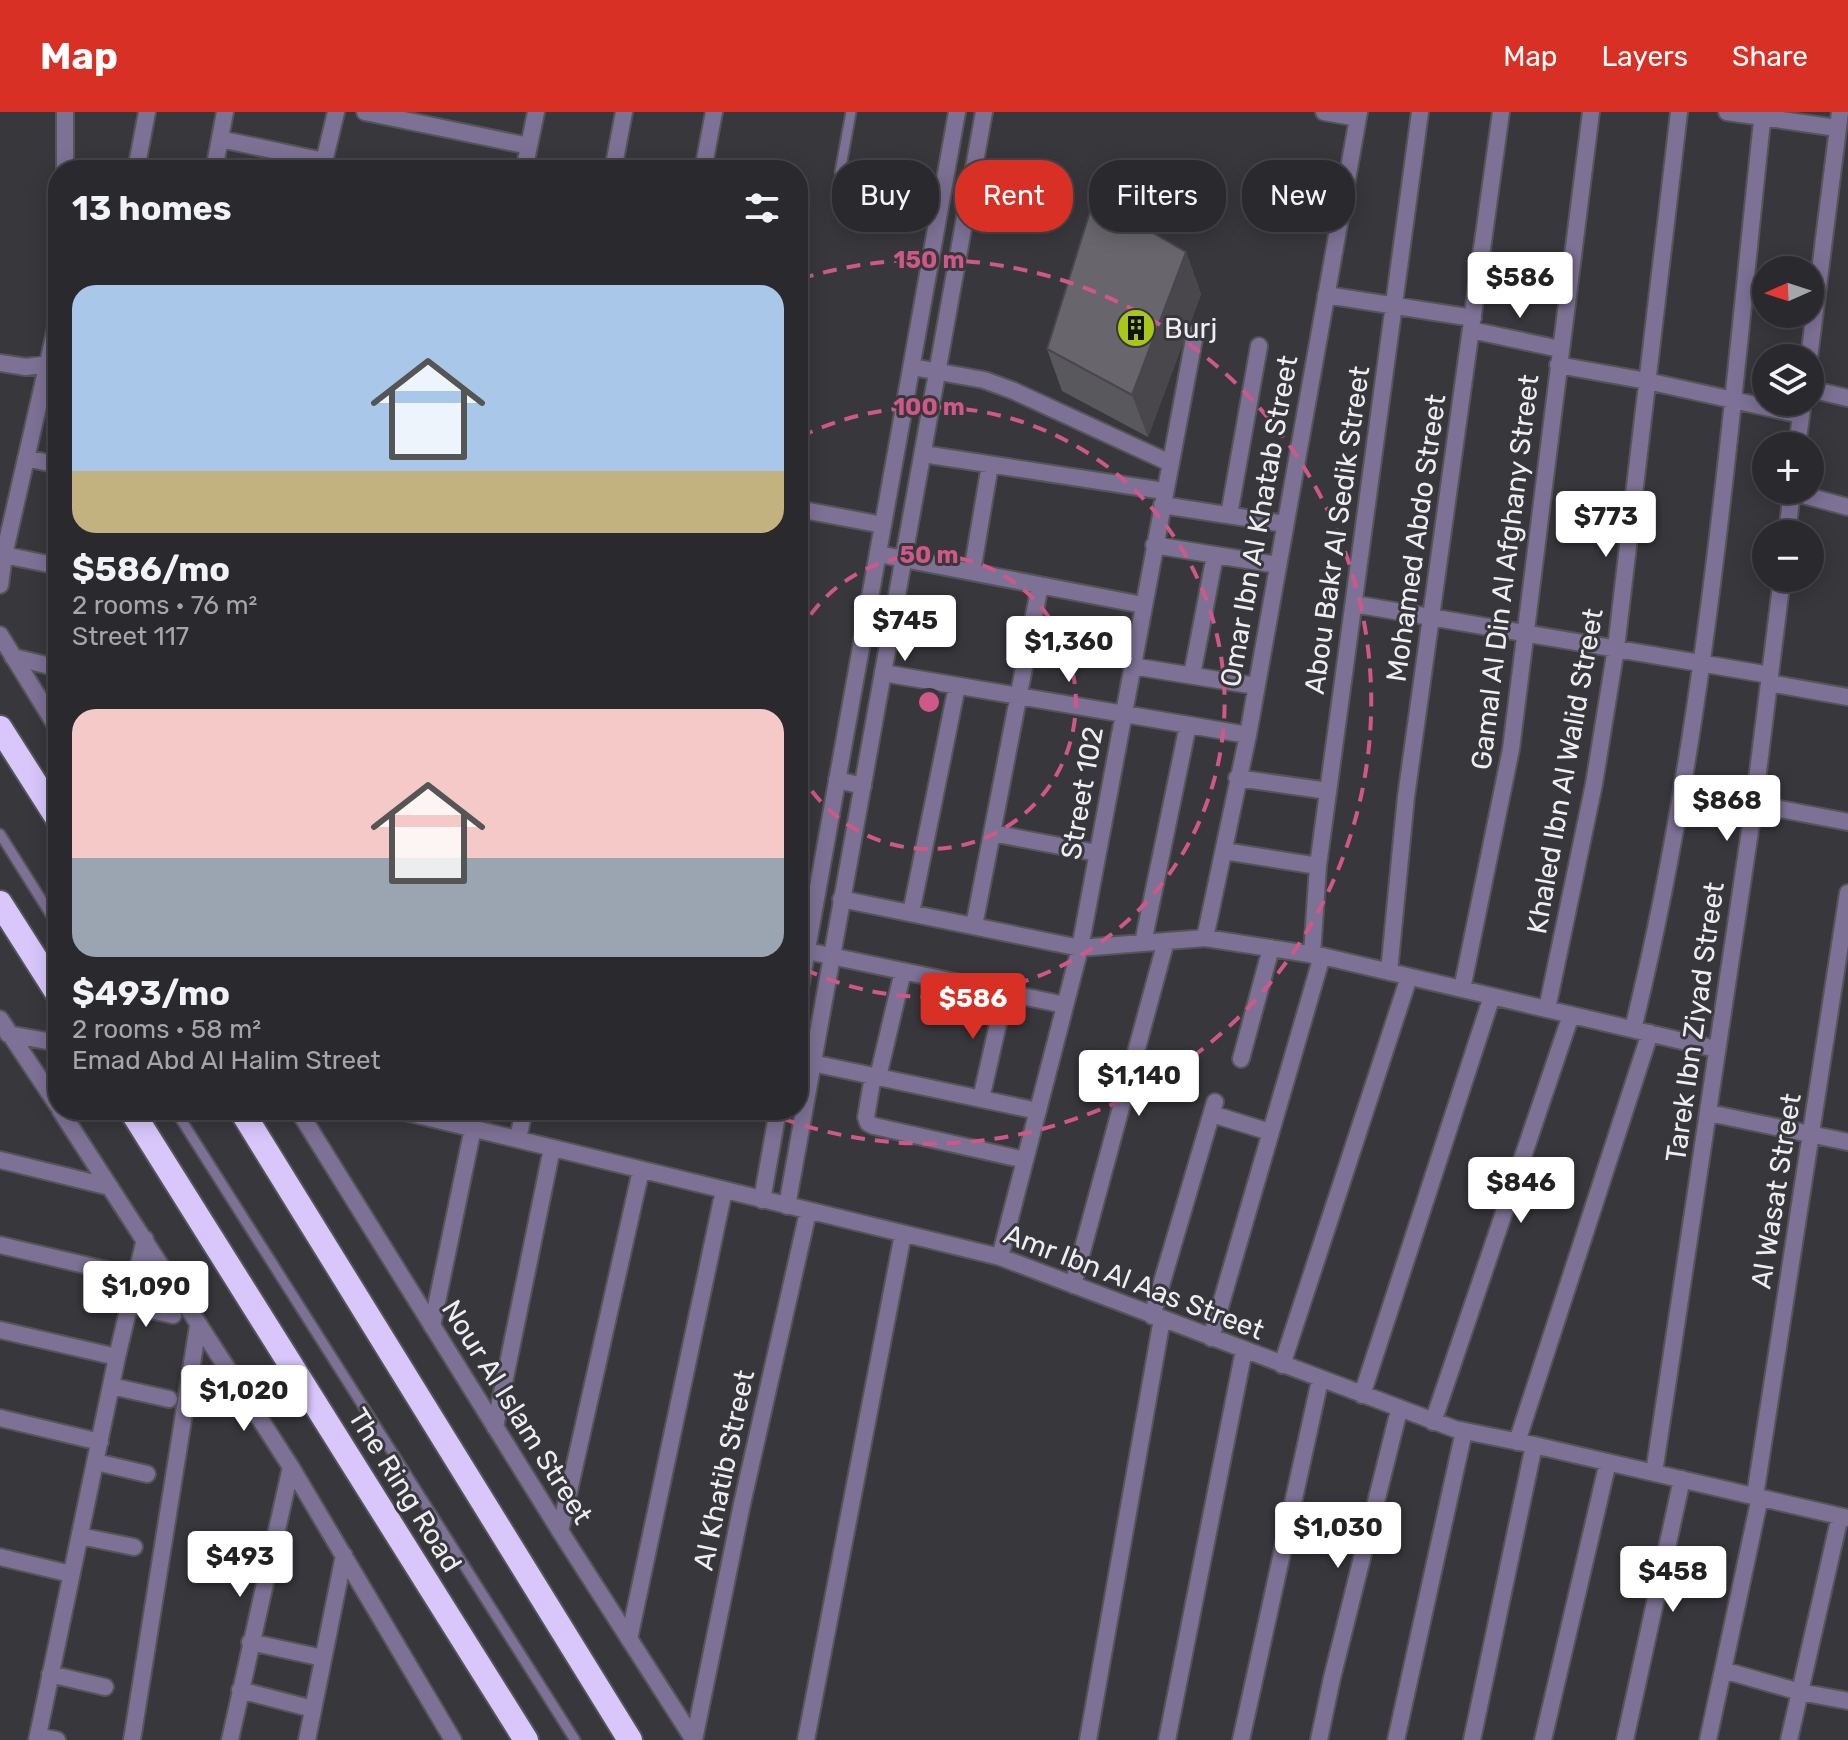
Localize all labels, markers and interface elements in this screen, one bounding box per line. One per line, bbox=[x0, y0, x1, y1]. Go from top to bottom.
text: Map bbox=[40, 33, 118, 79]
text: Map bbox=[1503, 40, 1558, 73]
text: Layers bbox=[1602, 40, 1688, 73]
text: Share bbox=[1732, 40, 1808, 73]
chip: Buy bbox=[832, 160, 939, 232]
chip: Rent bbox=[955, 160, 1073, 232]
chip: Filters bbox=[1089, 160, 1226, 232]
chip: New bbox=[1242, 160, 1355, 232]
icon: filters bbox=[740, 186, 784, 230]
text: 13 homes bbox=[72, 188, 232, 229]
text: 150 m bbox=[894, 246, 964, 274]
pin: $586 bbox=[1473, 252, 1567, 320]
north arrow bbox=[1752, 256, 1824, 328]
map controls bbox=[1752, 256, 1824, 592]
text: $586 bbox=[1486, 262, 1554, 293]
building icon: Burj bbox=[1115, 307, 1157, 349]
place label: Burj bbox=[1164, 312, 1217, 345]
icon: home bbox=[356, 337, 500, 481]
button: layers bbox=[1752, 344, 1824, 416]
street label: Omar Ibn Al Khatab Street bbox=[1214, 353, 1304, 689]
street label: Abou Bakr Al Sedik Street bbox=[1298, 364, 1376, 696]
street label: Gamal Al Din Al Afghany Street bbox=[1464, 372, 1546, 772]
street label: Mohamed Abdo Street bbox=[1379, 392, 1453, 684]
text: 100 m bbox=[893, 393, 965, 421]
button: + bbox=[1752, 432, 1824, 504]
pin: $773 bbox=[1559, 491, 1653, 559]
text: $773 bbox=[1574, 501, 1638, 532]
button: − bbox=[1752, 520, 1824, 592]
text: 50 m bbox=[900, 541, 958, 569]
text: $586/mo bbox=[72, 549, 230, 590]
text: 2 rooms · 76 m² bbox=[72, 590, 257, 621]
pin: $745 bbox=[858, 595, 952, 663]
text: $745 bbox=[872, 605, 938, 636]
street label: Khaled Ibn Al Walid Street bbox=[1520, 606, 1610, 936]
pin: $1,360 bbox=[1004, 616, 1134, 684]
text: Street 117 bbox=[72, 621, 189, 652]
text: $1,360 bbox=[1024, 626, 1114, 657]
centre of rings bbox=[915, 688, 943, 716]
street label: Street 102 bbox=[1054, 724, 1110, 862]
icon: home bbox=[356, 761, 500, 905]
pin: $868 bbox=[1680, 775, 1774, 843]
text: $868 bbox=[1692, 785, 1762, 816]
street label: Tarek Ibn Ziyad Street bbox=[1659, 880, 1731, 1164]
text: $493/mo bbox=[72, 973, 230, 1014]
pin: $586 bbox=[926, 973, 1020, 1041]
text: $586 bbox=[939, 983, 1007, 1014]
text: 2 rooms · 58 m² bbox=[72, 1014, 261, 1045]
text: Emad Abd Al Halim Street bbox=[72, 1045, 381, 1076]
pin: $1,140 bbox=[1074, 1050, 1204, 1118]
text: $1,140 bbox=[1097, 1060, 1181, 1091]
street label: Al Wasat Street bbox=[1744, 1091, 1808, 1291]
pin: $846 bbox=[1474, 1157, 1568, 1225]
text: $846 bbox=[1486, 1167, 1556, 1198]
street label: Amr Ibn Al Aas Street bbox=[999, 1217, 1269, 1347]
pin: $1,090 bbox=[81, 1261, 211, 1329]
text: $1,090 bbox=[101, 1271, 191, 1302]
street label: Nour Al Islam Street bbox=[435, 1294, 599, 1530]
pin: $1,020 bbox=[179, 1365, 309, 1433]
street label: Al Khatib Street bbox=[687, 1367, 761, 1573]
text: $1,020 bbox=[199, 1375, 289, 1406]
street label: The Ring Road bbox=[341, 1402, 469, 1578]
pin: $1,030 bbox=[1273, 1502, 1403, 1570]
text: $1,030 bbox=[1293, 1512, 1383, 1543]
pin: $493 bbox=[193, 1531, 287, 1599]
text: $493 bbox=[206, 1541, 274, 1572]
pin: $458 bbox=[1626, 1546, 1720, 1614]
text: $458 bbox=[1638, 1556, 1708, 1587]

